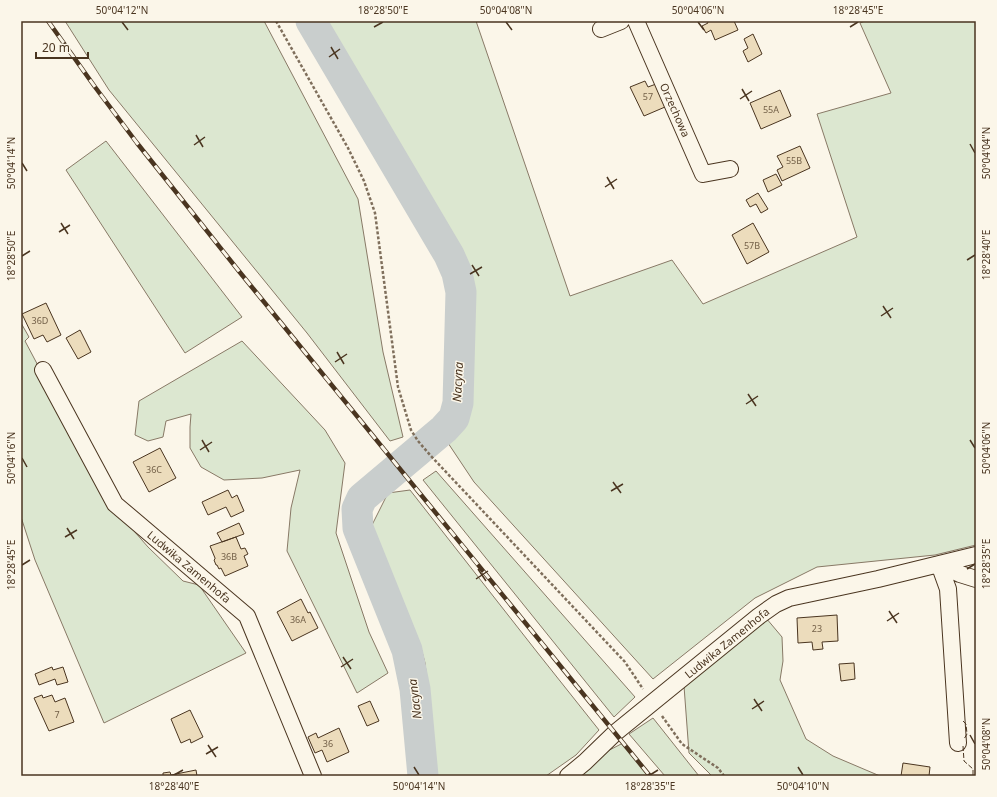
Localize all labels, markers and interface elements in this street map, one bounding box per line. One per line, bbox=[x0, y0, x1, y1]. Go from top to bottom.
text: 50°04'12"N bbox=[96, 3, 148, 17]
text: 18°28'50"E bbox=[358, 3, 408, 17]
text: 50°04'08"N bbox=[480, 3, 532, 17]
text: 50°04'06"N bbox=[672, 3, 724, 17]
text: 18°28'45"E bbox=[833, 3, 883, 17]
scale bar bbox=[36, 34, 88, 60]
text: 20 m bbox=[42, 39, 70, 56]
street label: Orzechowa bbox=[657, 80, 694, 139]
house number: 57 bbox=[643, 90, 653, 103]
house number: 55A bbox=[763, 103, 779, 116]
text: 50°04'04"N bbox=[979, 127, 993, 179]
text: 50°04'14"N bbox=[4, 137, 18, 189]
house number: 55B bbox=[786, 154, 802, 167]
text: 18°28'40"E bbox=[979, 230, 993, 280]
text: 18°28'50"E bbox=[4, 231, 18, 281]
house number: 57B bbox=[744, 239, 760, 252]
house number: 36D bbox=[32, 314, 49, 327]
water label: Nacyna bbox=[448, 361, 467, 402]
text: 50°04'06"N bbox=[979, 422, 993, 474]
text: 50°04'16"N bbox=[4, 432, 18, 484]
house number: 36C bbox=[146, 463, 162, 476]
street label: Ludwika Zamenhofa bbox=[144, 527, 234, 606]
text: 18°28'35"E bbox=[979, 539, 993, 589]
text: 18°28'45"E bbox=[4, 540, 18, 590]
house number: 36B bbox=[221, 550, 237, 563]
street label: Ludwika Zamenhofa bbox=[681, 604, 772, 681]
house number: 36A bbox=[290, 613, 306, 626]
house number: 23 bbox=[812, 622, 822, 635]
water label: Nacyna bbox=[404, 678, 425, 720]
house number: 7 bbox=[54, 708, 60, 721]
text: 50°04'08"N bbox=[979, 718, 993, 770]
house number: 36 bbox=[323, 737, 333, 750]
text: 18°28'40"E bbox=[149, 779, 199, 793]
text: 50°04'14"N bbox=[393, 779, 445, 793]
text: 18°28'35"E bbox=[625, 779, 675, 793]
text: 50°04'10"N bbox=[777, 779, 829, 793]

